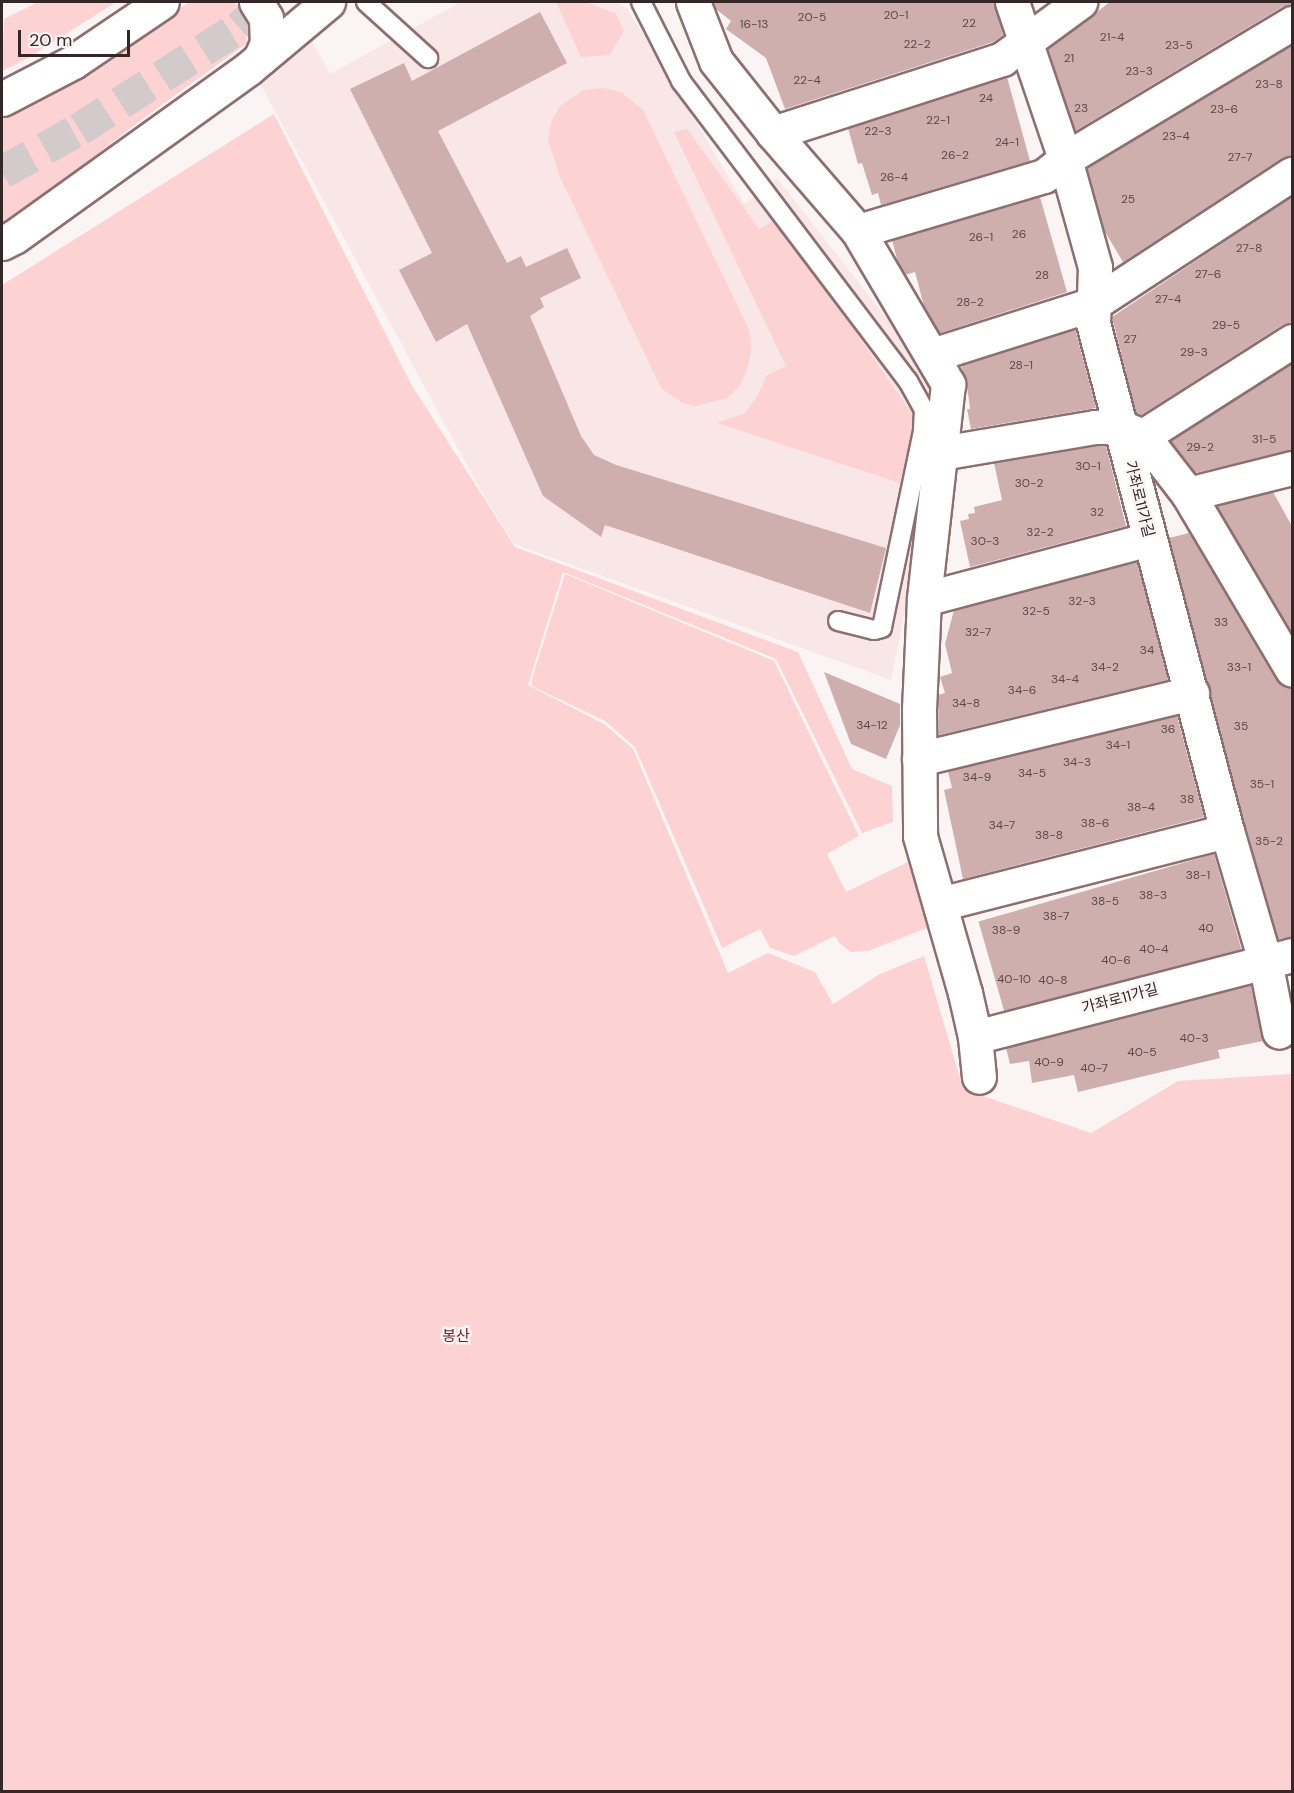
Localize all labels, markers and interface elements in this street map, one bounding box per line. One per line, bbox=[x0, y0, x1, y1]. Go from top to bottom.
house number: 20-1 bbox=[883, 9, 909, 23]
house number: 20-5 bbox=[798, 11, 826, 25]
house number: 22 bbox=[962, 17, 976, 31]
scale bar bbox=[21, 18, 134, 56]
house number: 16-13 bbox=[740, 18, 768, 32]
text: 20 m bbox=[29, 28, 72, 52]
house number: 21-4 bbox=[1100, 31, 1124, 45]
house number: 22-2 bbox=[903, 38, 931, 52]
house number: 23-5 bbox=[1165, 39, 1193, 53]
house number: 21 bbox=[1064, 52, 1074, 66]
house number: 23-3 bbox=[1125, 65, 1153, 79]
house number: 22-4 bbox=[793, 74, 821, 88]
house number: 23-8 bbox=[1255, 78, 1283, 92]
house number: 24 bbox=[979, 92, 993, 106]
house number: 23 bbox=[1074, 102, 1088, 116]
house number: 23-6 bbox=[1210, 103, 1238, 117]
house number: 22-1 bbox=[926, 114, 950, 128]
house number: 22-3 bbox=[864, 125, 892, 139]
house number: 23-4 bbox=[1162, 130, 1190, 144]
house number: 24-1 bbox=[995, 136, 1019, 150]
house number: 26-2 bbox=[941, 149, 969, 163]
house number: 27-7 bbox=[1228, 151, 1252, 165]
house number: 26-4 bbox=[880, 171, 908, 185]
house number: 25 bbox=[1121, 193, 1135, 207]
house number: 26 bbox=[1012, 228, 1026, 242]
house number: 26-1 bbox=[969, 231, 993, 245]
house number: 27-8 bbox=[1236, 242, 1262, 256]
house number: 27-6 bbox=[1195, 268, 1221, 282]
house number: 28 bbox=[1035, 269, 1049, 283]
house number: 27-4 bbox=[1155, 293, 1181, 307]
house number: 28-2 bbox=[956, 296, 984, 310]
house number: 29-5 bbox=[1212, 319, 1240, 333]
house number: 27 bbox=[1123, 333, 1137, 347]
house number: 29-3 bbox=[1180, 346, 1208, 360]
house number: 28-1 bbox=[1009, 359, 1033, 373]
house number: 31-5 bbox=[1252, 433, 1276, 447]
house number: 29-2 bbox=[1186, 441, 1214, 455]
street label: 가좌로11가길 bbox=[1121, 459, 1157, 539]
house number: 30-1 bbox=[1075, 460, 1101, 474]
house number: 30-2 bbox=[1015, 477, 1043, 491]
house number: 32 bbox=[1090, 506, 1104, 520]
house number: 32-2 bbox=[1026, 526, 1054, 540]
house number: 30-3 bbox=[971, 535, 999, 549]
house number: 32-3 bbox=[1068, 595, 1096, 609]
house number: 32-5 bbox=[1022, 605, 1050, 619]
house number: 33 bbox=[1214, 616, 1228, 630]
house number: 32-7 bbox=[965, 626, 991, 640]
house number: 34 bbox=[1140, 644, 1154, 658]
house number: 34-2 bbox=[1091, 661, 1119, 675]
house number: 33-1 bbox=[1227, 661, 1251, 675]
house number: 34-4 bbox=[1051, 673, 1079, 687]
house number: 34-6 bbox=[1008, 684, 1036, 698]
house number: 34-8 bbox=[952, 697, 980, 711]
house number: 34-12 bbox=[856, 719, 888, 733]
house number: 35 bbox=[1234, 720, 1248, 734]
house number: 36 bbox=[1161, 723, 1175, 737]
house number: 34-1 bbox=[1106, 739, 1130, 753]
house number: 34-3 bbox=[1063, 756, 1091, 770]
house number: 34-5 bbox=[1018, 767, 1046, 781]
house number: 34-9 bbox=[963, 771, 991, 785]
house number: 35-1 bbox=[1250, 778, 1274, 792]
house number: 38 bbox=[1180, 793, 1194, 807]
house number: 38-4 bbox=[1127, 801, 1155, 815]
house number: 38-6 bbox=[1081, 817, 1109, 831]
house number: 34-7 bbox=[989, 819, 1015, 833]
house number: 38-8 bbox=[1035, 829, 1063, 843]
house number: 35-2 bbox=[1255, 835, 1283, 849]
house number: 38-1 bbox=[1186, 869, 1210, 883]
house number: 38-3 bbox=[1139, 889, 1167, 903]
house number: 38-5 bbox=[1091, 895, 1119, 909]
house number: 38-7 bbox=[1043, 910, 1069, 924]
house number: 40 bbox=[1198, 922, 1214, 936]
house number: 38-9 bbox=[992, 924, 1020, 938]
house number: 40-4 bbox=[1139, 943, 1169, 957]
house number: 40-6 bbox=[1101, 954, 1131, 968]
house number: 40-10 bbox=[997, 973, 1031, 987]
house number: 40-8 bbox=[1038, 974, 1068, 988]
street label: 가좌로11가길 bbox=[1080, 980, 1160, 1018]
house number: 40-3 bbox=[1179, 1032, 1209, 1046]
house number: 40-5 bbox=[1127, 1046, 1157, 1060]
house number: 40-9 bbox=[1034, 1056, 1064, 1070]
house number: 40-7 bbox=[1080, 1062, 1108, 1076]
park label: 봉산 bbox=[442, 1328, 470, 1346]

